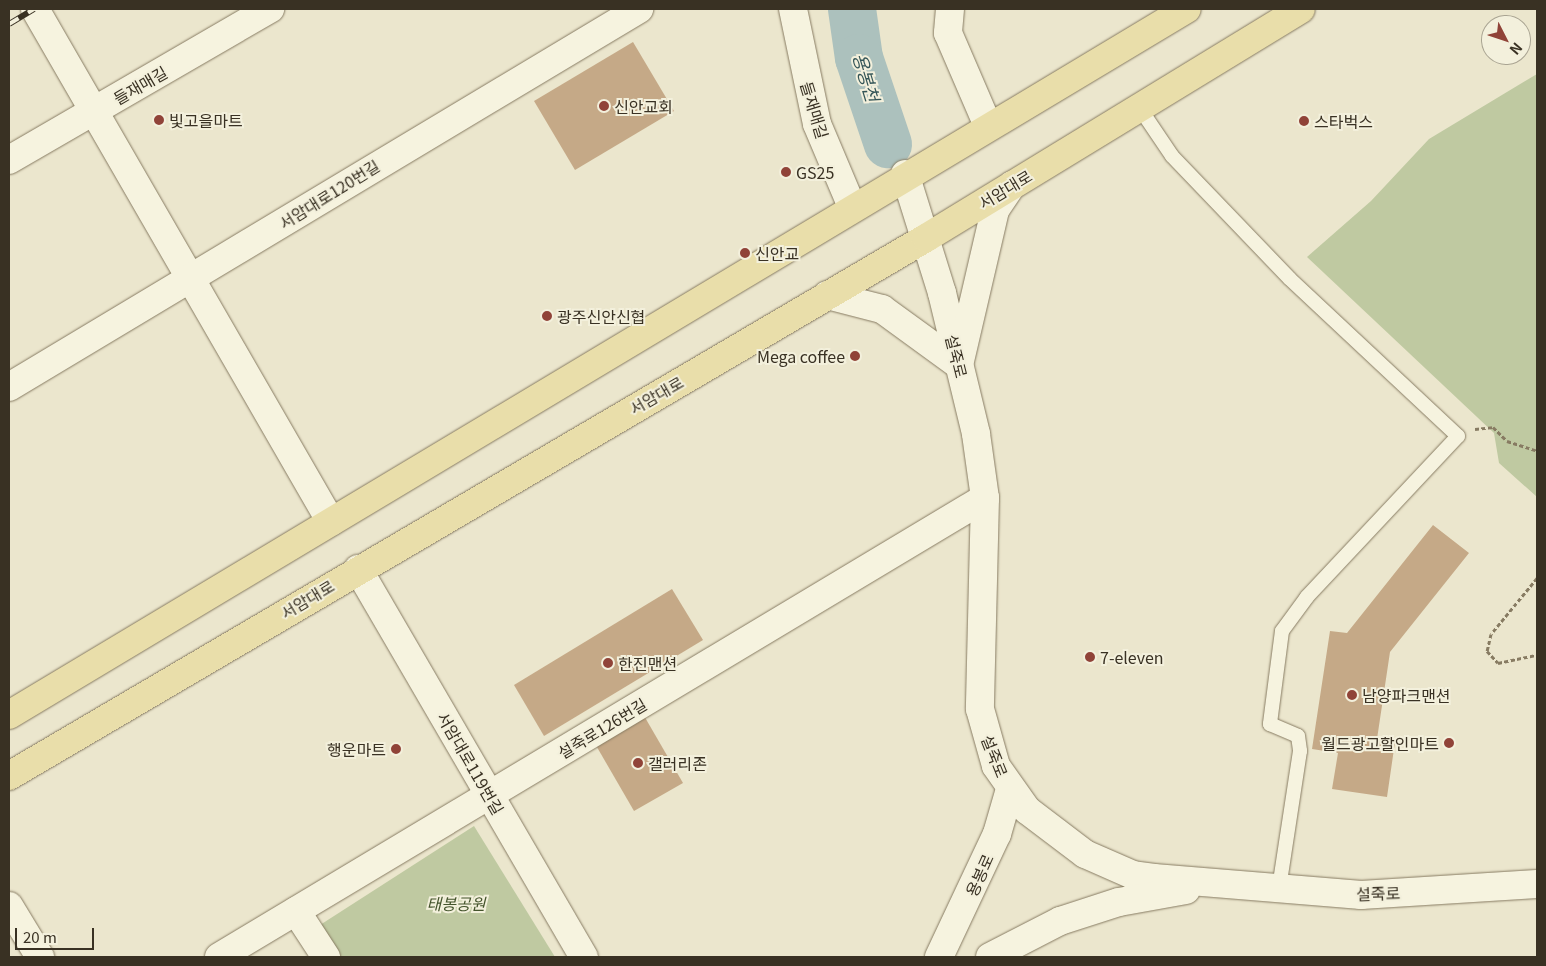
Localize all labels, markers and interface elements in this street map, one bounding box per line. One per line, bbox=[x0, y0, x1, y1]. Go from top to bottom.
north arrow bbox=[1481, 15, 1531, 65]
text: N bbox=[1506, 39, 1528, 60]
water label: 용봉천 bbox=[849, 50, 885, 104]
street label: 들재매길 bbox=[110, 62, 170, 108]
street label: 들재매길 bbox=[797, 79, 833, 141]
place label: 신안교회 bbox=[614, 96, 673, 116]
marker: 신안교회 bbox=[598, 100, 610, 112]
place label: 빛고을마트 bbox=[169, 110, 243, 130]
place label: 스타벅스 bbox=[1314, 111, 1373, 131]
marker: 빛고을마트 bbox=[153, 114, 165, 126]
marker: 스타벅스 bbox=[1298, 115, 1310, 127]
street label: 서암대로120번길 bbox=[275, 155, 383, 233]
place label: GS25 bbox=[796, 162, 834, 182]
marker: GS25 bbox=[780, 166, 792, 178]
street label: 서암대로 bbox=[975, 166, 1035, 212]
place label: 신안교 bbox=[755, 243, 799, 263]
marker: 신안교 bbox=[739, 247, 751, 259]
place label: 광주신안신협 bbox=[557, 306, 645, 326]
marker: 광주신안신협 bbox=[541, 310, 553, 322]
street label: 설죽로 bbox=[942, 332, 972, 380]
place label: Mega coffee bbox=[757, 346, 845, 366]
marker: Mega coffee bbox=[849, 350, 861, 362]
street label: 서암대로 bbox=[626, 372, 686, 418]
street label: 서암대로 bbox=[277, 576, 337, 622]
place label: 7-eleven bbox=[1100, 647, 1164, 667]
marker: 7-eleven bbox=[1084, 651, 1096, 663]
place label: 한진맨션 bbox=[618, 653, 677, 673]
marker: 한진맨션 bbox=[602, 657, 614, 669]
place label: 남양파크맨션 bbox=[1362, 685, 1450, 705]
marker: 남양파크맨션 bbox=[1346, 689, 1358, 701]
street label: 설죽로126번길 bbox=[554, 694, 650, 762]
street label: 서암대로119번길 bbox=[434, 708, 508, 818]
street label: 설죽로 bbox=[978, 732, 1012, 780]
place label: 월드광고할인마트 bbox=[1321, 733, 1439, 753]
marker: 월드광고할인마트 bbox=[1443, 737, 1455, 749]
place label: 행운마트 bbox=[327, 739, 386, 759]
marker: 행운마트 bbox=[390, 743, 402, 755]
place label: 갤러리존 bbox=[648, 753, 707, 773]
marker: 갤러리존 bbox=[632, 757, 644, 769]
street label: 용봉로 bbox=[961, 851, 997, 899]
street label: 설죽로 bbox=[1356, 883, 1400, 903]
park label: 태봉공원 bbox=[427, 893, 485, 913]
scale bar bbox=[18, 918, 96, 950]
text: 20 m bbox=[23, 926, 57, 947]

